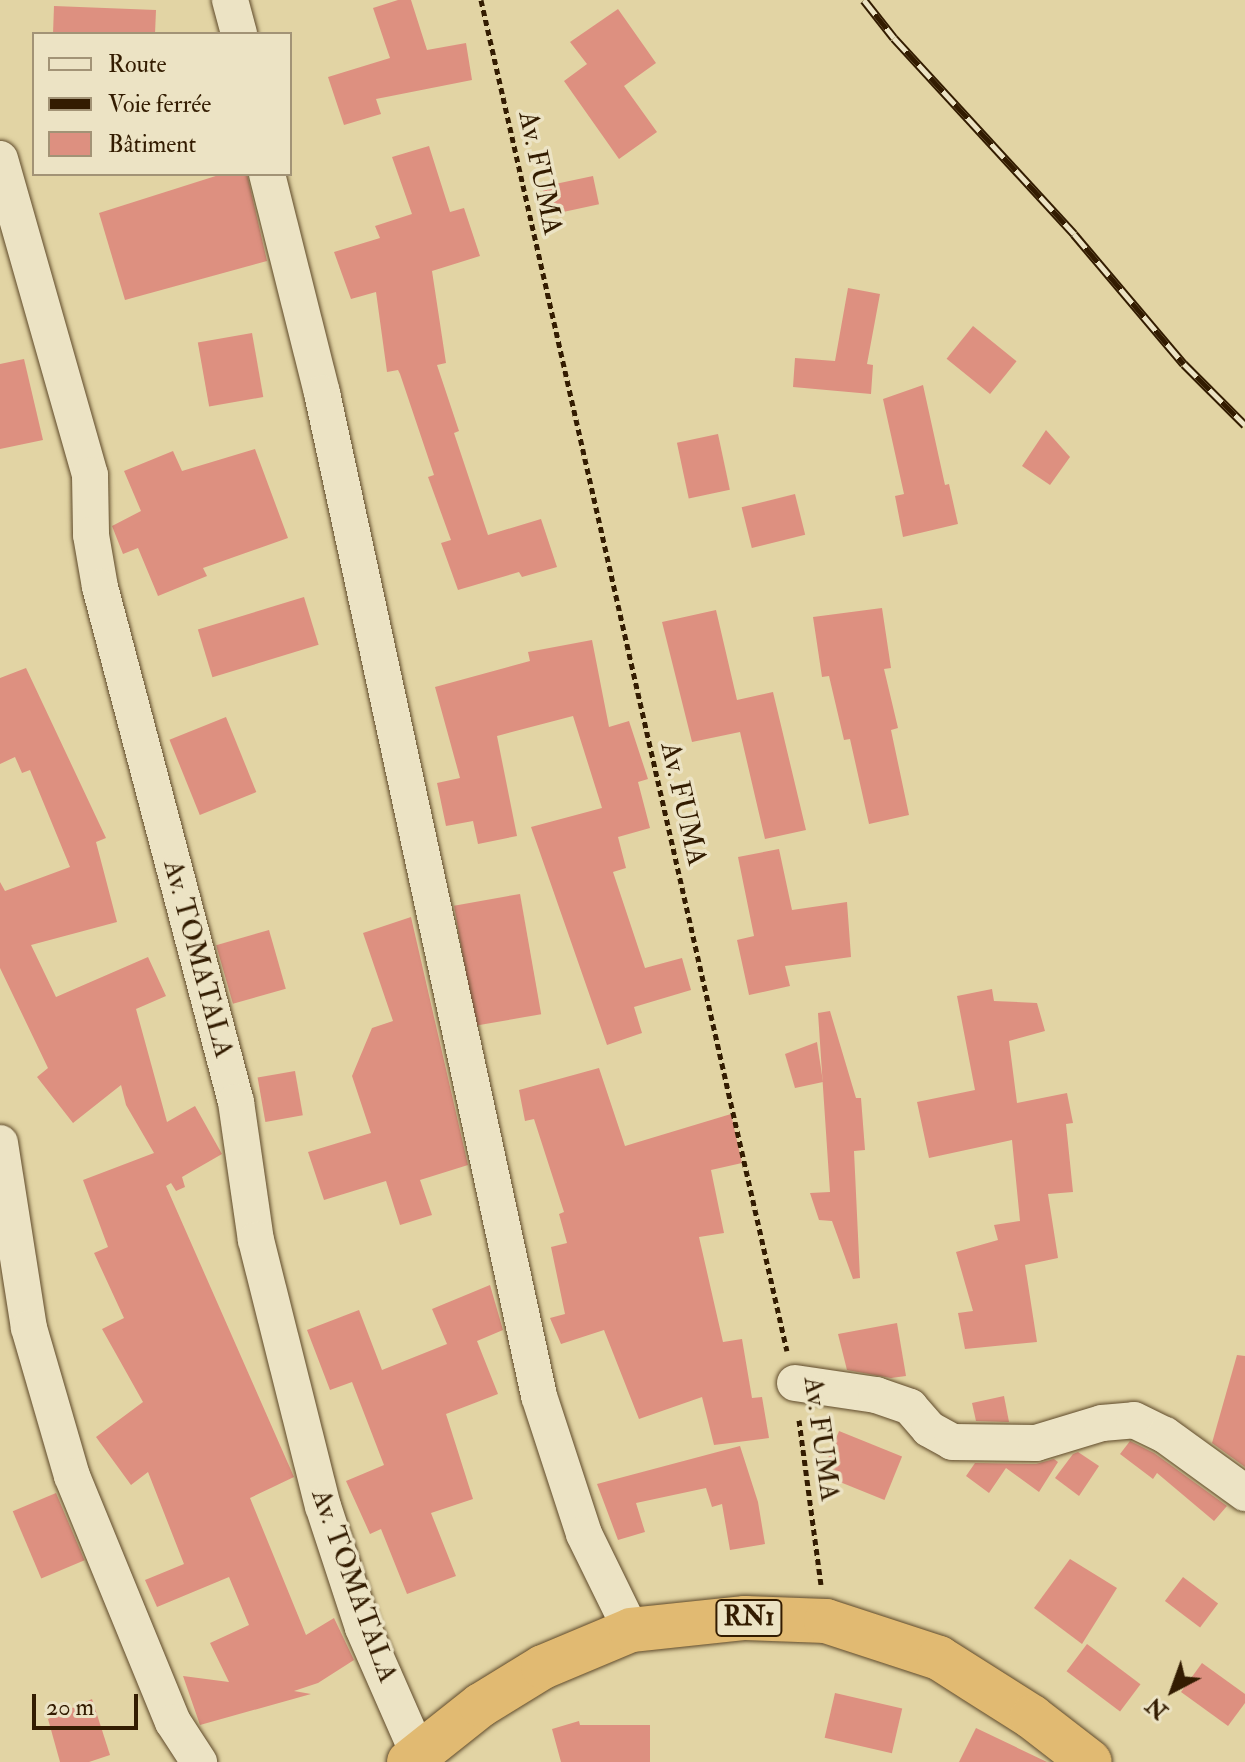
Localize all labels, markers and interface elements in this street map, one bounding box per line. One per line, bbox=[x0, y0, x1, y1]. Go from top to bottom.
legend bbox=[32, 32, 292, 176]
text: Route bbox=[108, 49, 167, 80]
text: Voie ferrée bbox=[108, 89, 211, 120]
street label: Av. FUMA bbox=[511, 108, 569, 238]
text: Bâtiment bbox=[108, 129, 196, 160]
street label: Av. FUMA bbox=[653, 739, 713, 869]
street label: Av. TOMATALA bbox=[155, 856, 241, 1062]
street label: Av. FUMA bbox=[796, 1374, 846, 1504]
street label: Av. TOMATALA bbox=[303, 1485, 405, 1687]
road number: RN1 bbox=[715, 1596, 783, 1640]
north arrow bbox=[1133, 1650, 1213, 1730]
scale bar bbox=[36, 1678, 142, 1728]
text: N bbox=[1141, 1691, 1174, 1725]
text: 20 m bbox=[46, 1692, 94, 1723]

